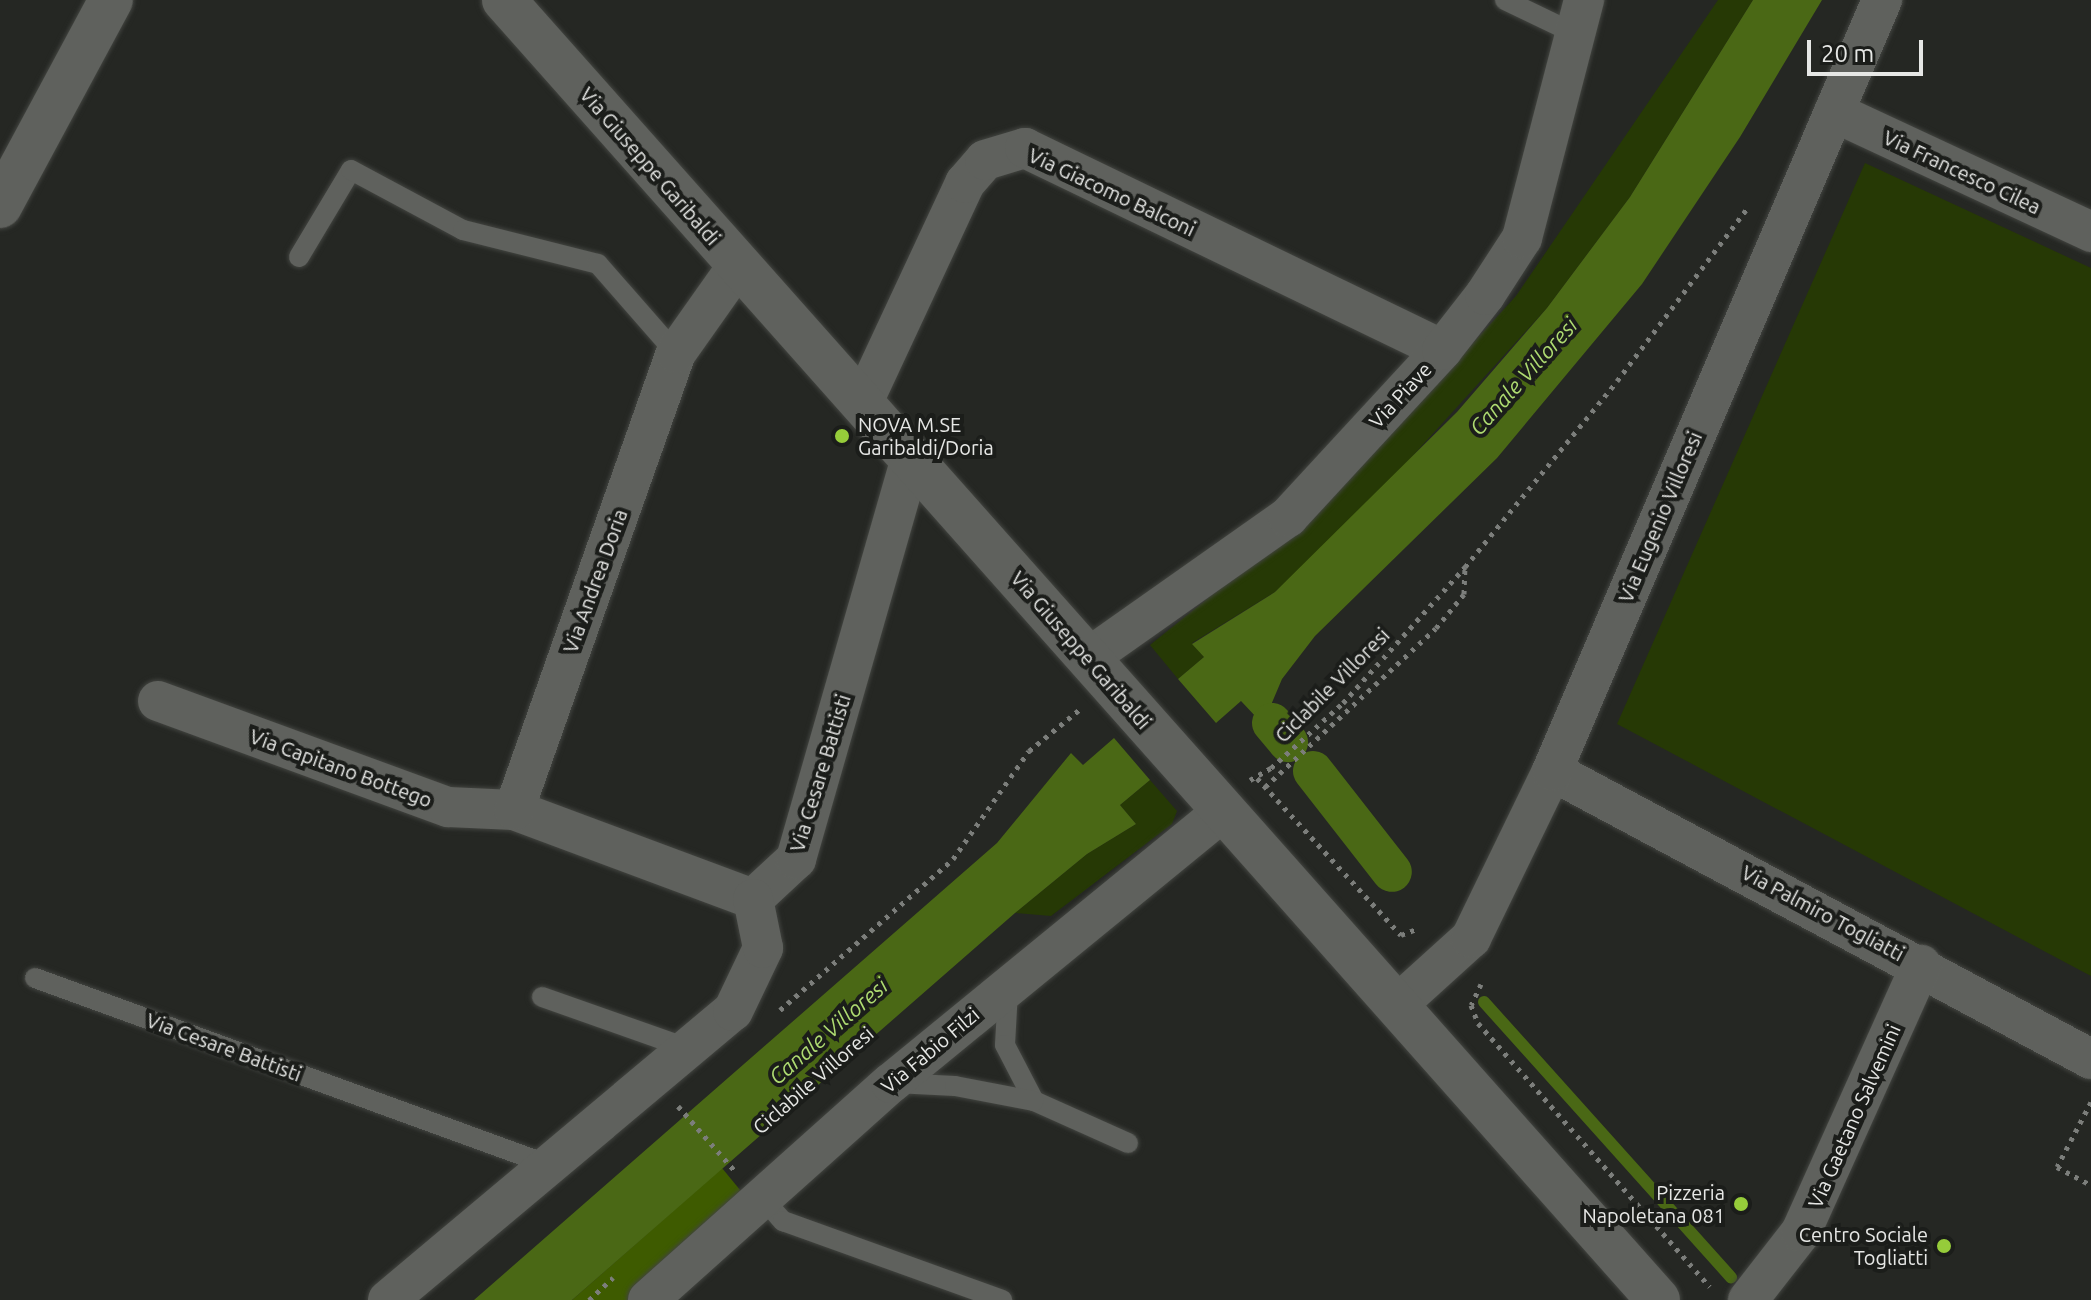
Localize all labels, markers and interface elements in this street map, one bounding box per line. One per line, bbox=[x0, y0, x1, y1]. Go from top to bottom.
scale bar bbox=[1811, 24, 1927, 74]
text: 20 m bbox=[1821, 40, 1874, 67]
street label: Via Giuseppe Garibaldi bbox=[575, 82, 725, 250]
street label: Via Francesco Cilea bbox=[1880, 125, 2044, 219]
street label: Via Giacomo Balconi bbox=[1025, 143, 1199, 241]
water label: Canale Villoresi bbox=[1463, 312, 1583, 440]
street label: Via Piave bbox=[1364, 357, 1436, 433]
place label: NOVA M.SE Garibaldi/Doria bbox=[858, 412, 994, 459]
marker: NOVA M.SE Garibaldi/Doria bbox=[833, 427, 851, 445]
street label: Via Eugenio Villoresi bbox=[1613, 428, 1707, 606]
street label: Via Andrea Doria bbox=[558, 506, 632, 656]
street label: Via Giuseppe Garibaldi bbox=[1006, 566, 1156, 734]
street label: Ciclabile Villoresi bbox=[1270, 623, 1394, 747]
street label: Via Cesare Battisti bbox=[785, 691, 855, 855]
street label: Via Capitano Bottego bbox=[247, 724, 435, 812]
street label: Via Palmiro Togliatti bbox=[1738, 860, 1908, 966]
water label: Canale Villoresi bbox=[763, 972, 893, 1090]
street label: Via Fabio Filzi bbox=[876, 1002, 984, 1098]
street label: Via Cesare Battisti bbox=[143, 1008, 305, 1086]
street label: Via Gaetano Salvemini bbox=[1803, 1020, 1905, 1212]
street label: Ciclabile Villoresi bbox=[748, 1021, 878, 1139]
place label: Pizzeria Napoletana 081 bbox=[1583, 1180, 1725, 1227]
marker: Pizzeria Napoletana 081 bbox=[1732, 1195, 1750, 1213]
place label: Centro Sociale Togliatti bbox=[1799, 1222, 1928, 1269]
marker: Centro Sociale Togliatti bbox=[1935, 1237, 1953, 1255]

